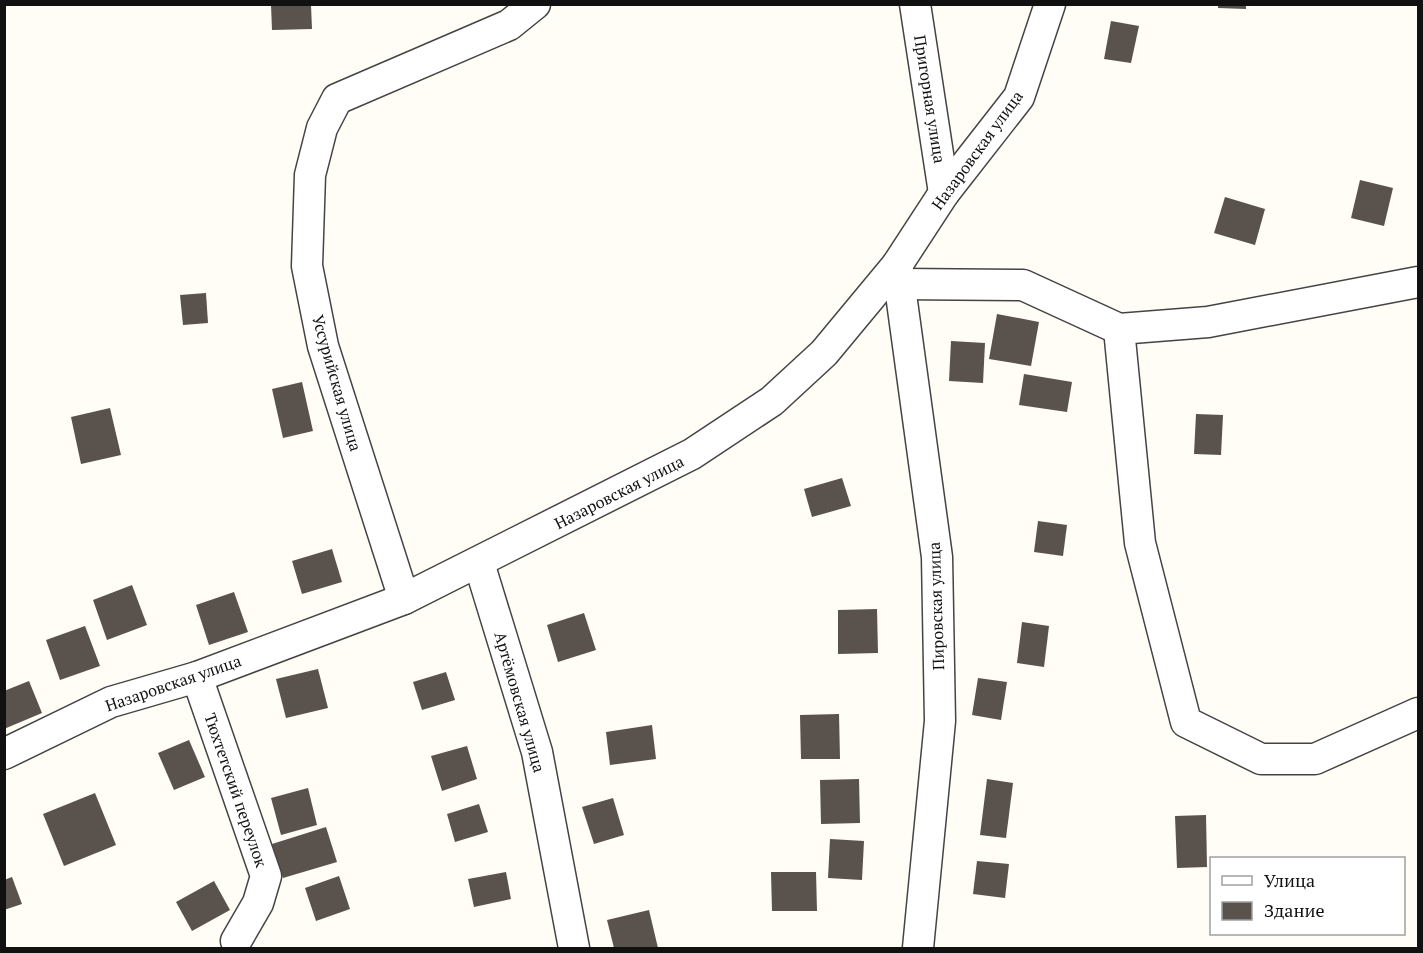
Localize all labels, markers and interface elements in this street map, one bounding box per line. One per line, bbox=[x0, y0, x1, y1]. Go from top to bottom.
street label: Пригорная улица bbox=[909, 33, 951, 165]
street label: Назаровская улица bbox=[926, 86, 1028, 214]
street label: Уссурийская улица bbox=[307, 312, 367, 454]
street label: Назаровская улица bbox=[551, 450, 687, 534]
street label: Пировская улица bbox=[923, 542, 949, 670]
street label: Артёмовская улица bbox=[489, 629, 551, 775]
street label: Назаровская улица bbox=[102, 649, 244, 717]
street label: Тюхтетский переулок bbox=[199, 710, 273, 870]
legend bbox=[1210, 857, 1405, 935]
text: Улица bbox=[1264, 868, 1315, 892]
text: Здание bbox=[1264, 898, 1324, 922]

